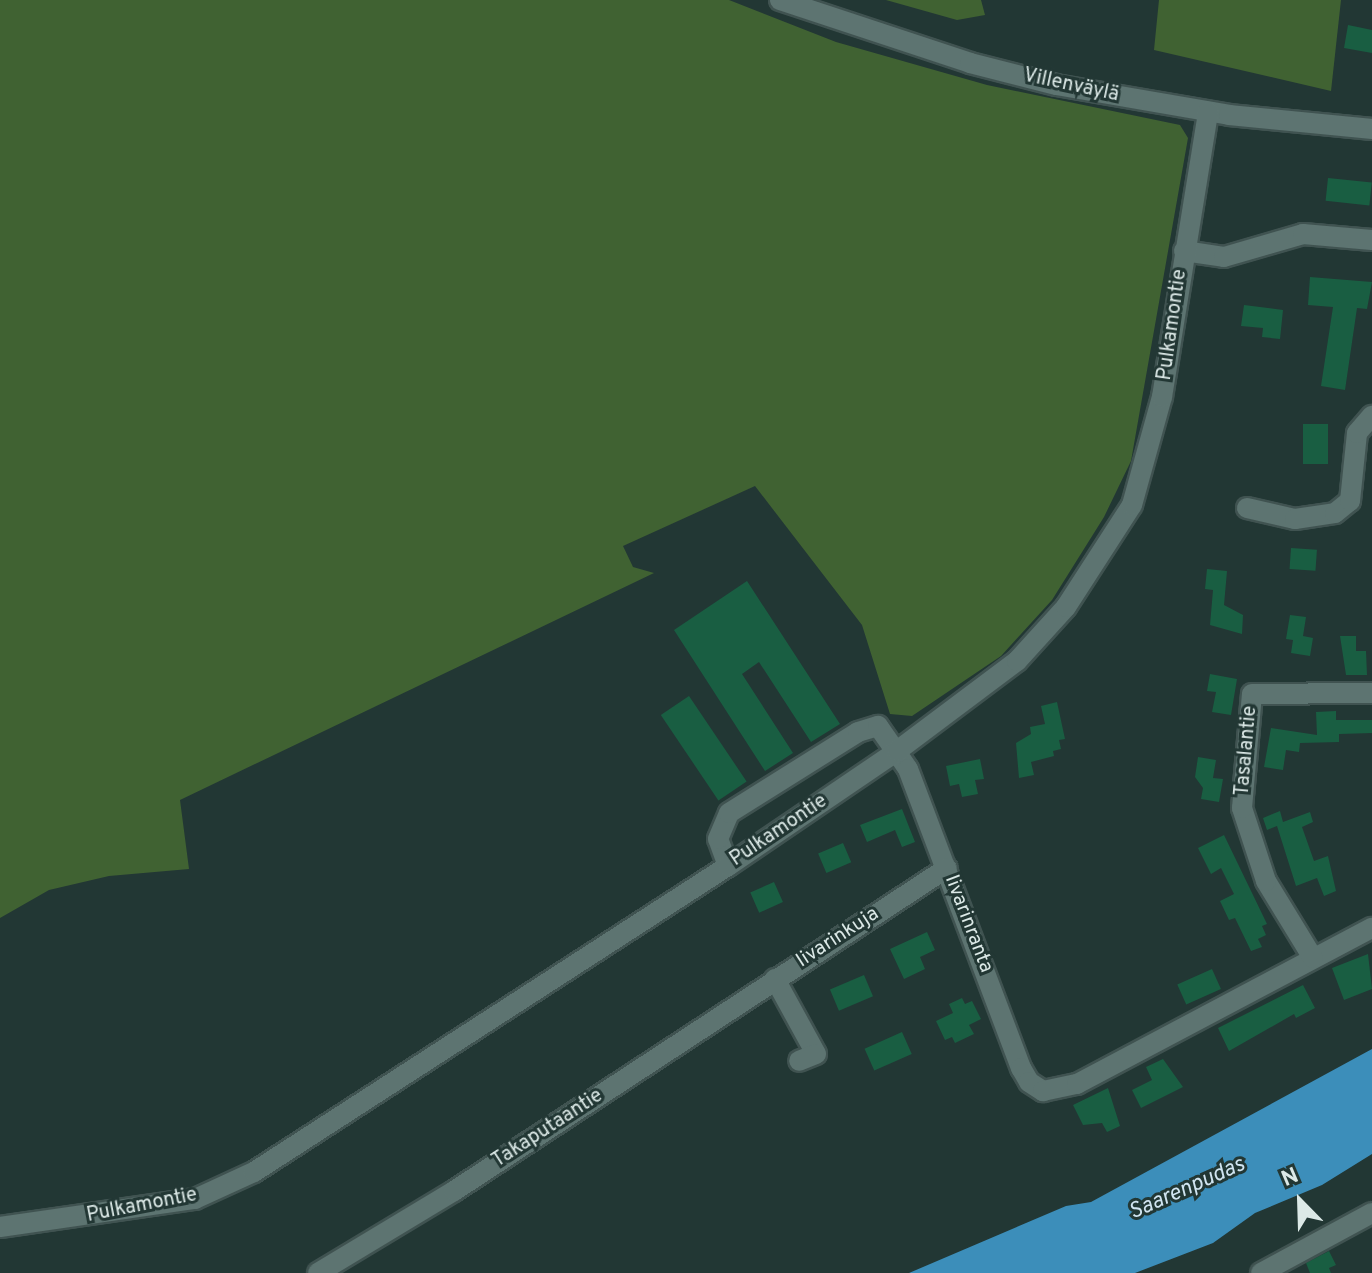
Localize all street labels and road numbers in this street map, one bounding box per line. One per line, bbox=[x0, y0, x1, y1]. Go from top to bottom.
street label: Villenväylä bbox=[1021, 64, 1121, 108]
street label: Pulkamontie bbox=[1153, 268, 1193, 382]
street label: Tasalantie bbox=[1231, 705, 1263, 797]
street label: Pulkamontie bbox=[726, 790, 832, 872]
street label: Iivarinranta bbox=[938, 872, 998, 976]
street label: Iivarinkuja bbox=[792, 903, 884, 973]
street label: Takaputaantie bbox=[488, 1084, 608, 1174]
street label: Pulkamontie bbox=[85, 1184, 199, 1228]

